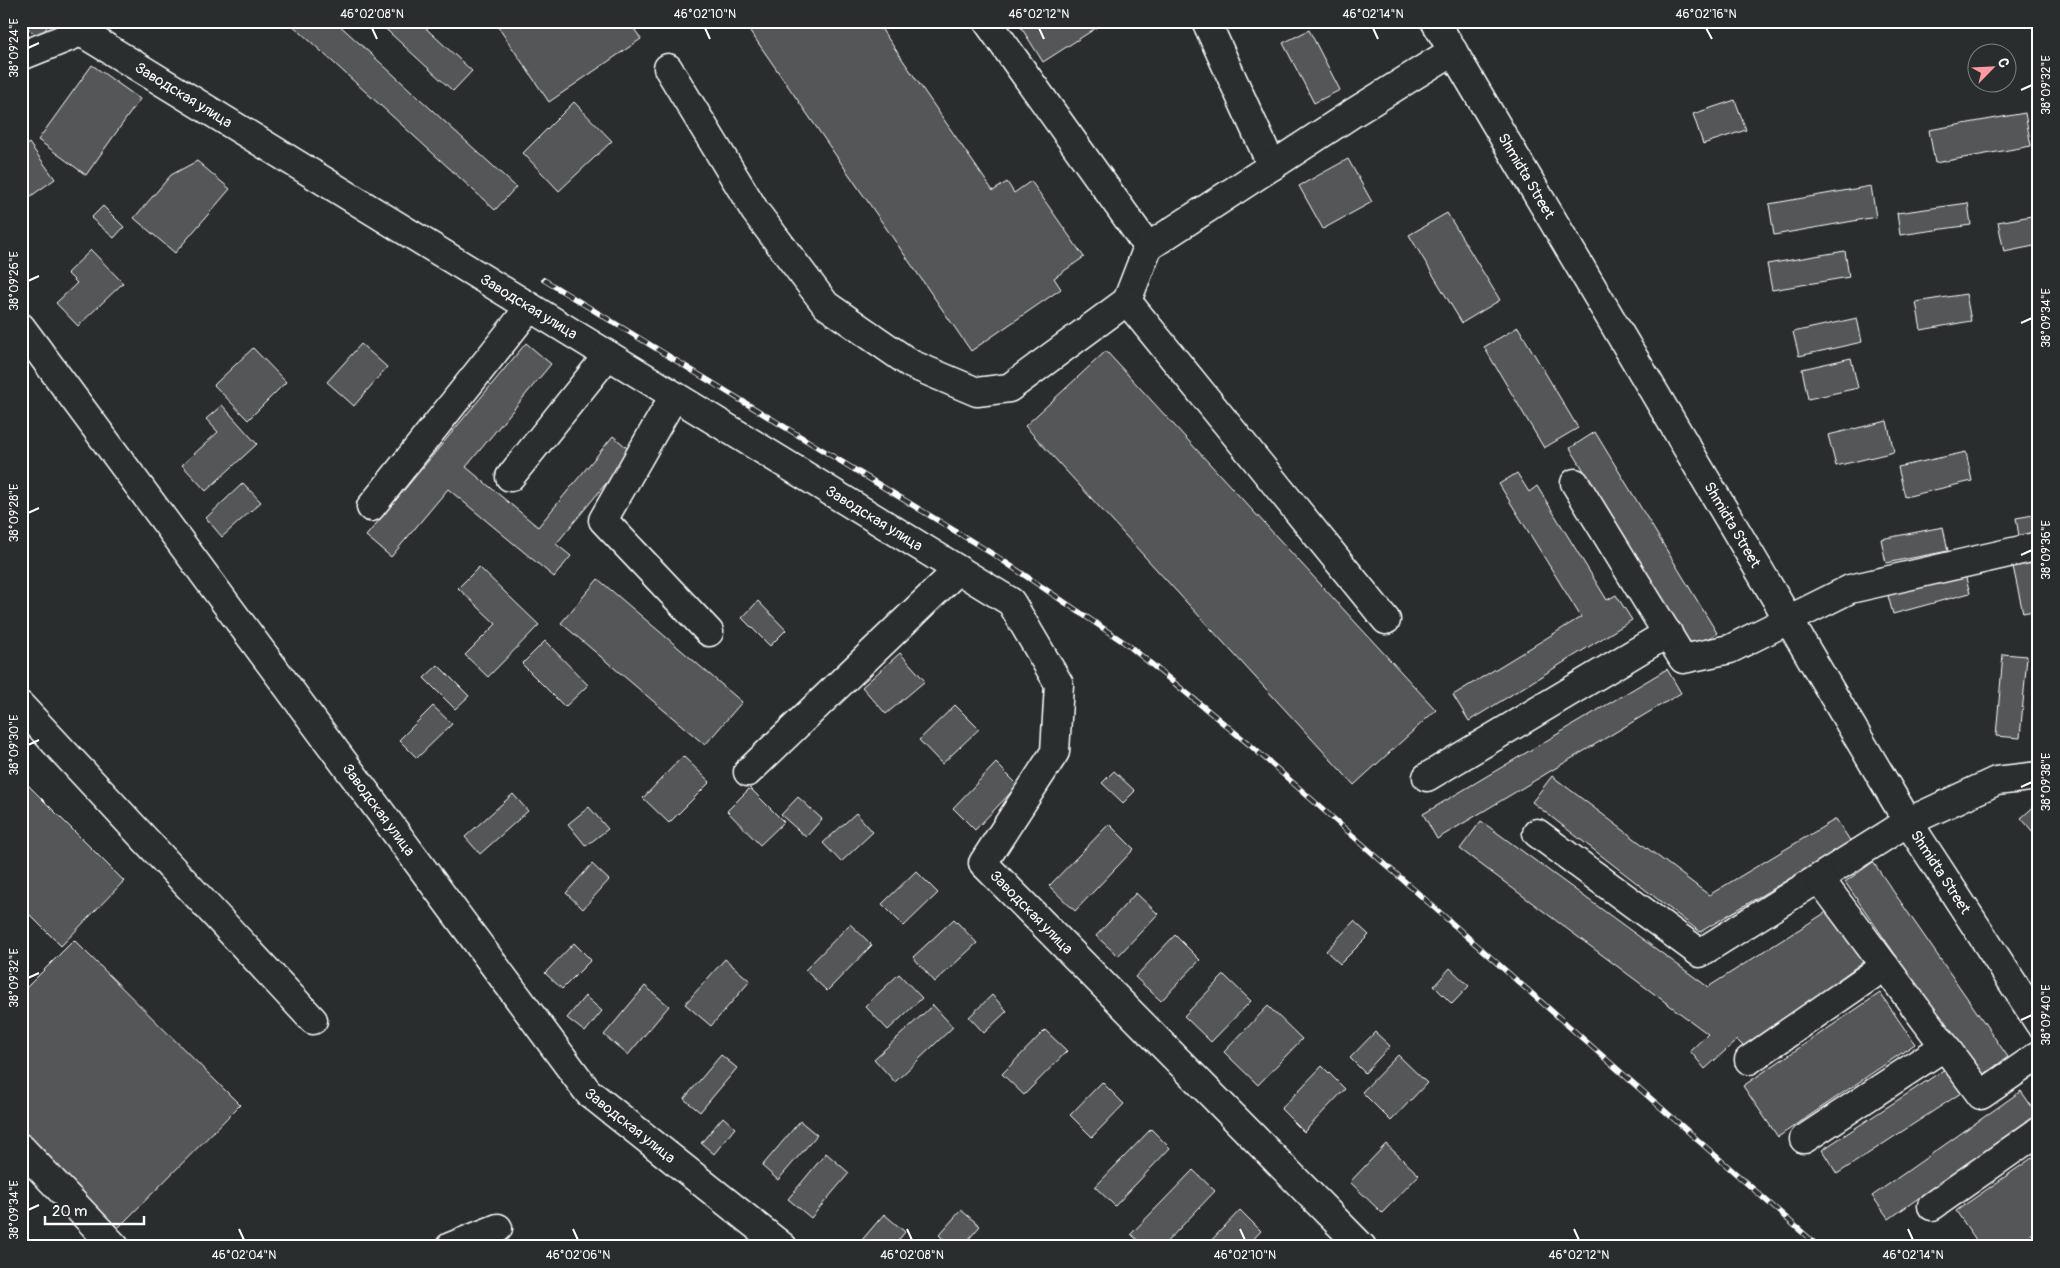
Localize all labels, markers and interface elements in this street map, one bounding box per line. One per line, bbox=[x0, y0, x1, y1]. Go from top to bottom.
text: 46°02'08"N bbox=[340, 7, 404, 22]
text: 46°02'10"N bbox=[674, 7, 736, 22]
text: 46°02'12"N bbox=[1009, 7, 1069, 22]
text: 46°02'14"N bbox=[1342, 7, 1404, 22]
text: 46°02'16"N bbox=[1675, 7, 1737, 22]
text: 38°09'24"E bbox=[7, 18, 22, 78]
north arrow bbox=[1968, 42, 2018, 92]
text: 38°09'32"E bbox=[2039, 55, 2054, 115]
text: С bbox=[1994, 56, 2013, 71]
street label: Заводская улица bbox=[132, 58, 236, 132]
street label: Shmidta Street bbox=[1494, 130, 1560, 223]
text: 38°09'26"E bbox=[7, 251, 22, 311]
street label: Заводская улица bbox=[477, 270, 581, 344]
text: 38°09'34"E bbox=[2039, 288, 2054, 348]
street label: Shmidta Street bbox=[1700, 478, 1766, 572]
street label: Заводская улица bbox=[822, 481, 926, 555]
text: 38°09'28"E bbox=[7, 484, 22, 542]
text: 38°09'36"E bbox=[2039, 520, 2054, 580]
text: 38°09'30"E bbox=[7, 715, 22, 775]
text: 38°09'38"E bbox=[2039, 753, 2054, 811]
street label: Заводская улица bbox=[338, 760, 419, 860]
street label: Shmidta Street bbox=[1906, 827, 1975, 918]
street label: Заводская улица bbox=[986, 866, 1077, 958]
text: 38°09'32"E bbox=[7, 948, 22, 1008]
text: 38°09'40"E bbox=[2039, 984, 2054, 1046]
street label: Заводская улица bbox=[581, 1084, 679, 1167]
text: 38°09'34"E bbox=[7, 1180, 22, 1240]
scale bar bbox=[45, 1193, 144, 1225]
text: 20 m bbox=[52, 1202, 87, 1221]
text: 46°02'04"N bbox=[212, 1248, 276, 1263]
text: 46°02'06"N bbox=[546, 1248, 610, 1263]
text: 46°02'08"N bbox=[880, 1248, 944, 1263]
text: 46°02'10"N bbox=[1214, 1248, 1276, 1263]
text: 46°02'12"N bbox=[1549, 1248, 1609, 1263]
text: 46°02'14"N bbox=[1882, 1248, 1944, 1263]

